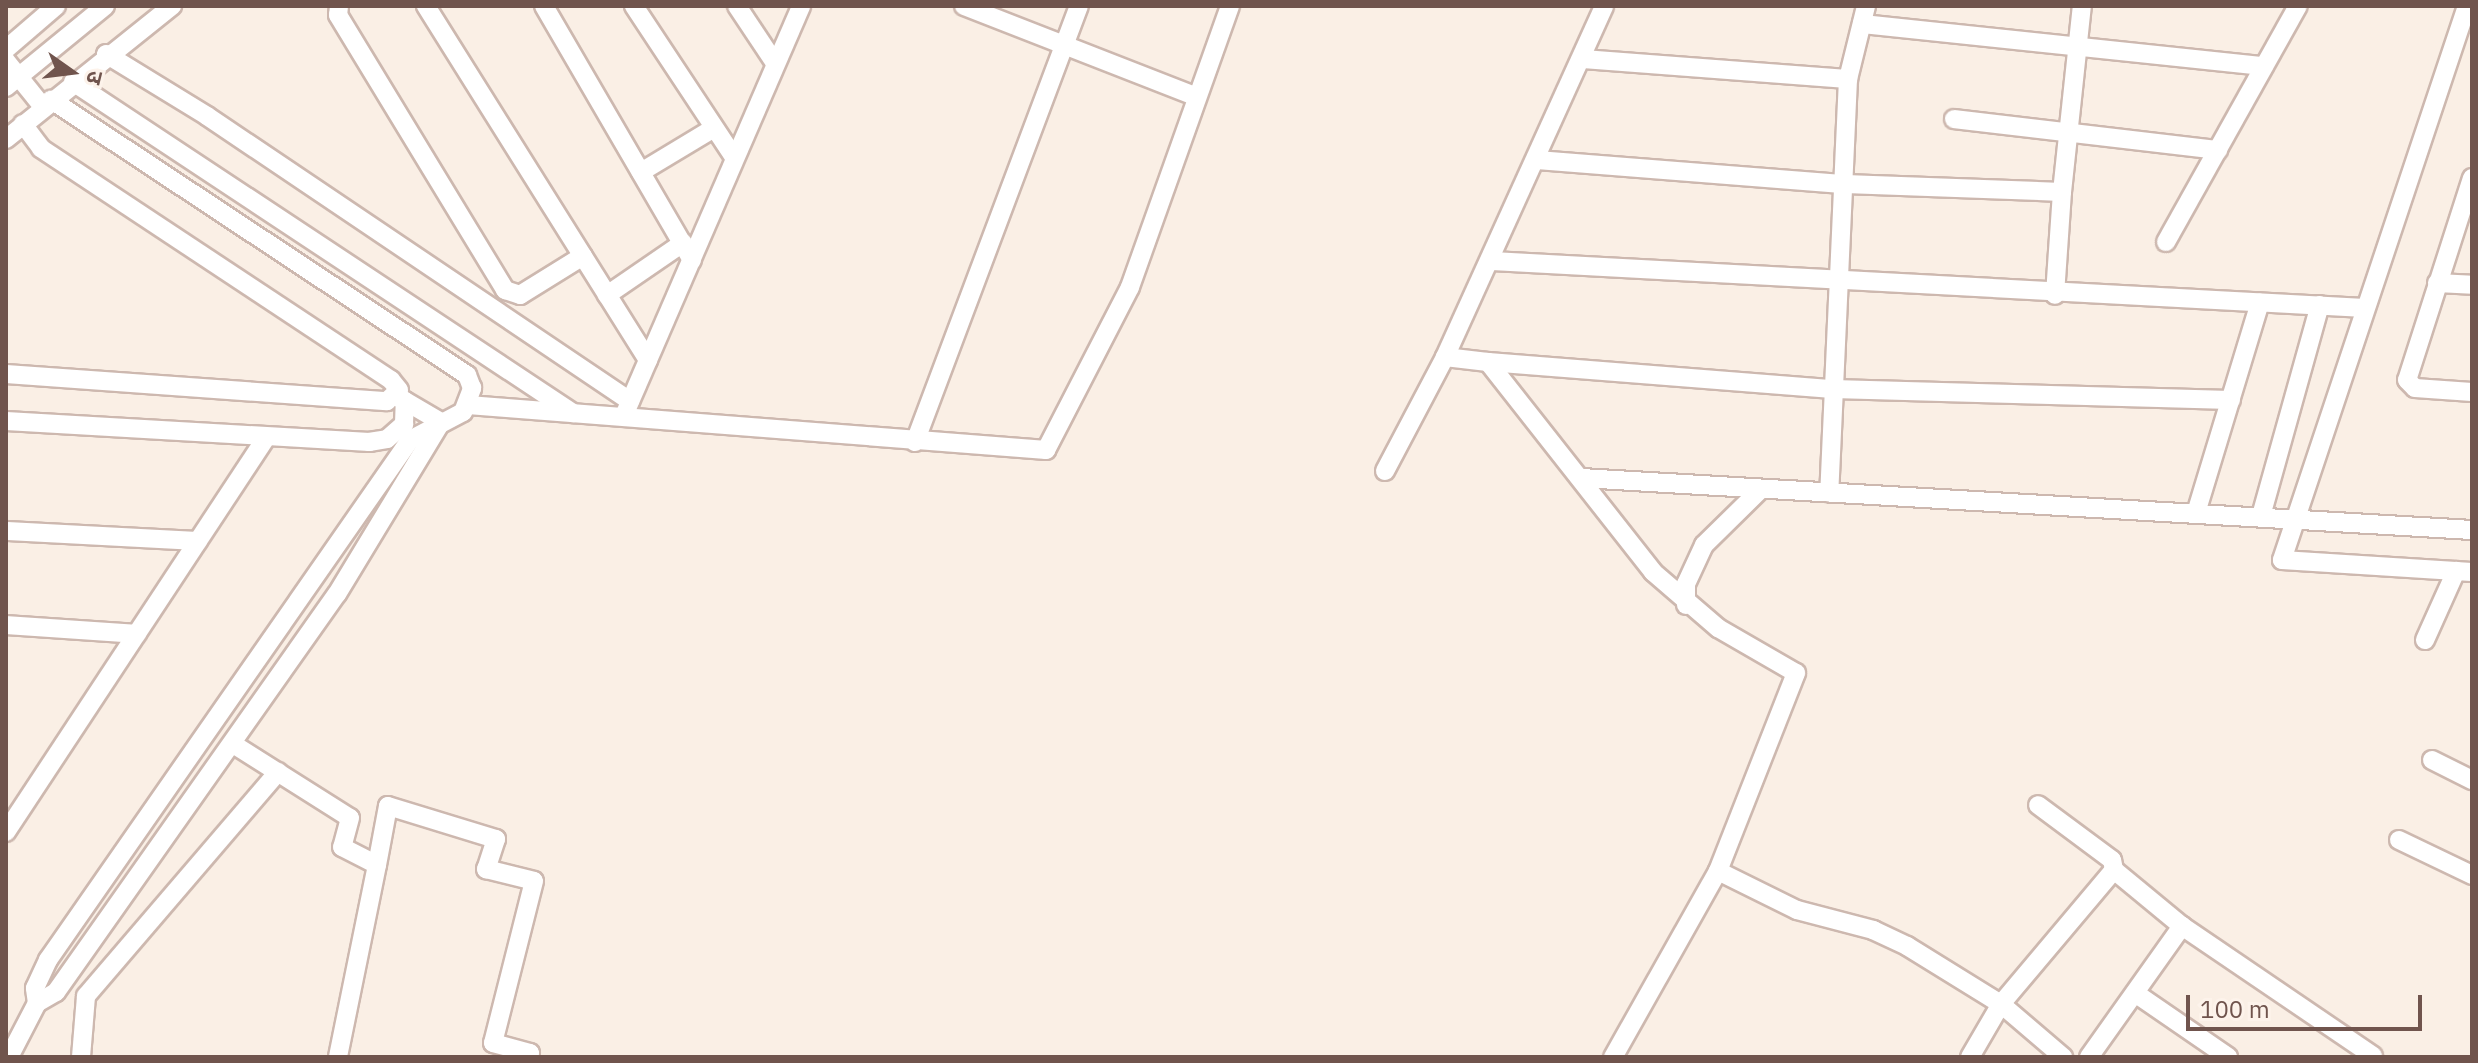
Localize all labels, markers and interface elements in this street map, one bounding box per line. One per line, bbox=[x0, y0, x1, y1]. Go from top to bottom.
north arrow bbox=[32, 32, 112, 112]
text: उ bbox=[80, 68, 111, 88]
scale bar bbox=[2190, 979, 2426, 1029]
text: 100 m bbox=[2200, 993, 2270, 1025]

